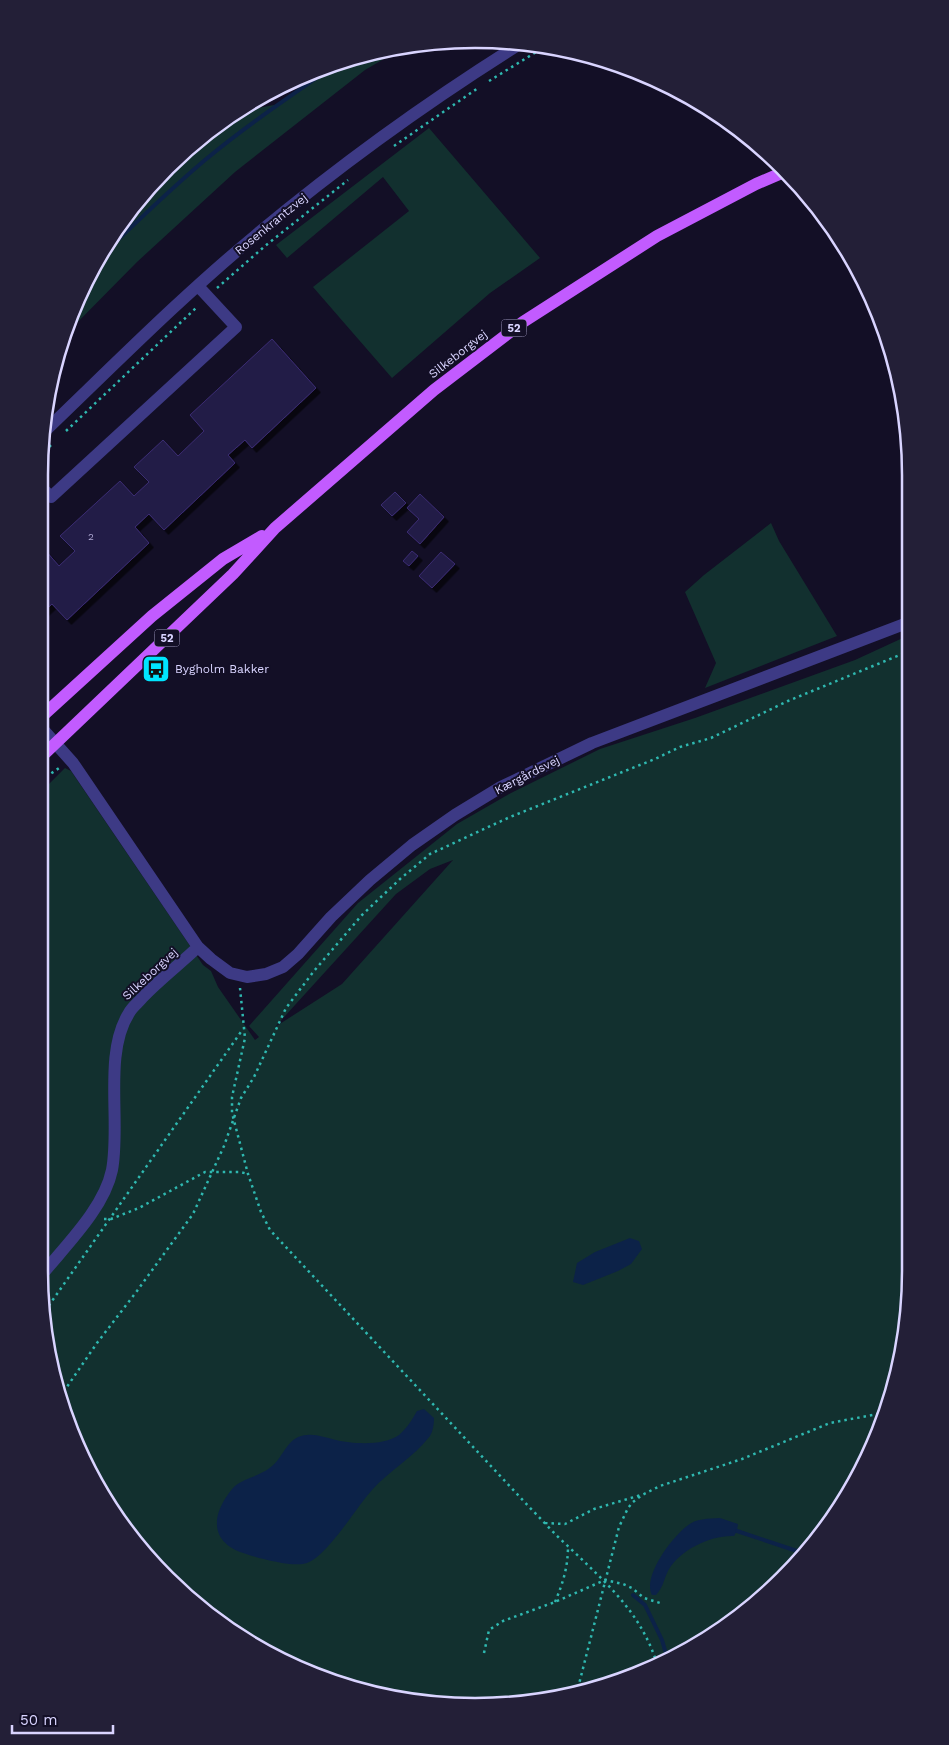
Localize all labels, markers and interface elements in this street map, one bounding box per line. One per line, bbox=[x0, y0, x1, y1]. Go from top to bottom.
street label: Rosenkrantzvej bbox=[232, 191, 310, 257]
road number: 52 bbox=[502, 319, 526, 336]
street label: Silkeborgvej bbox=[426, 327, 490, 381]
house number: 2 bbox=[88, 531, 94, 542]
road number: 52 bbox=[154, 630, 180, 646]
bus stop icon: Bygholm Bakker bbox=[141, 654, 171, 684]
place label: Bygholm Bakker bbox=[175, 662, 269, 676]
street label: Kærgårdsvej bbox=[492, 753, 562, 797]
street label: Silkeborgvej bbox=[120, 945, 180, 1003]
scale bar bbox=[12, 1702, 114, 1734]
text: 50 m bbox=[20, 1711, 57, 1729]

